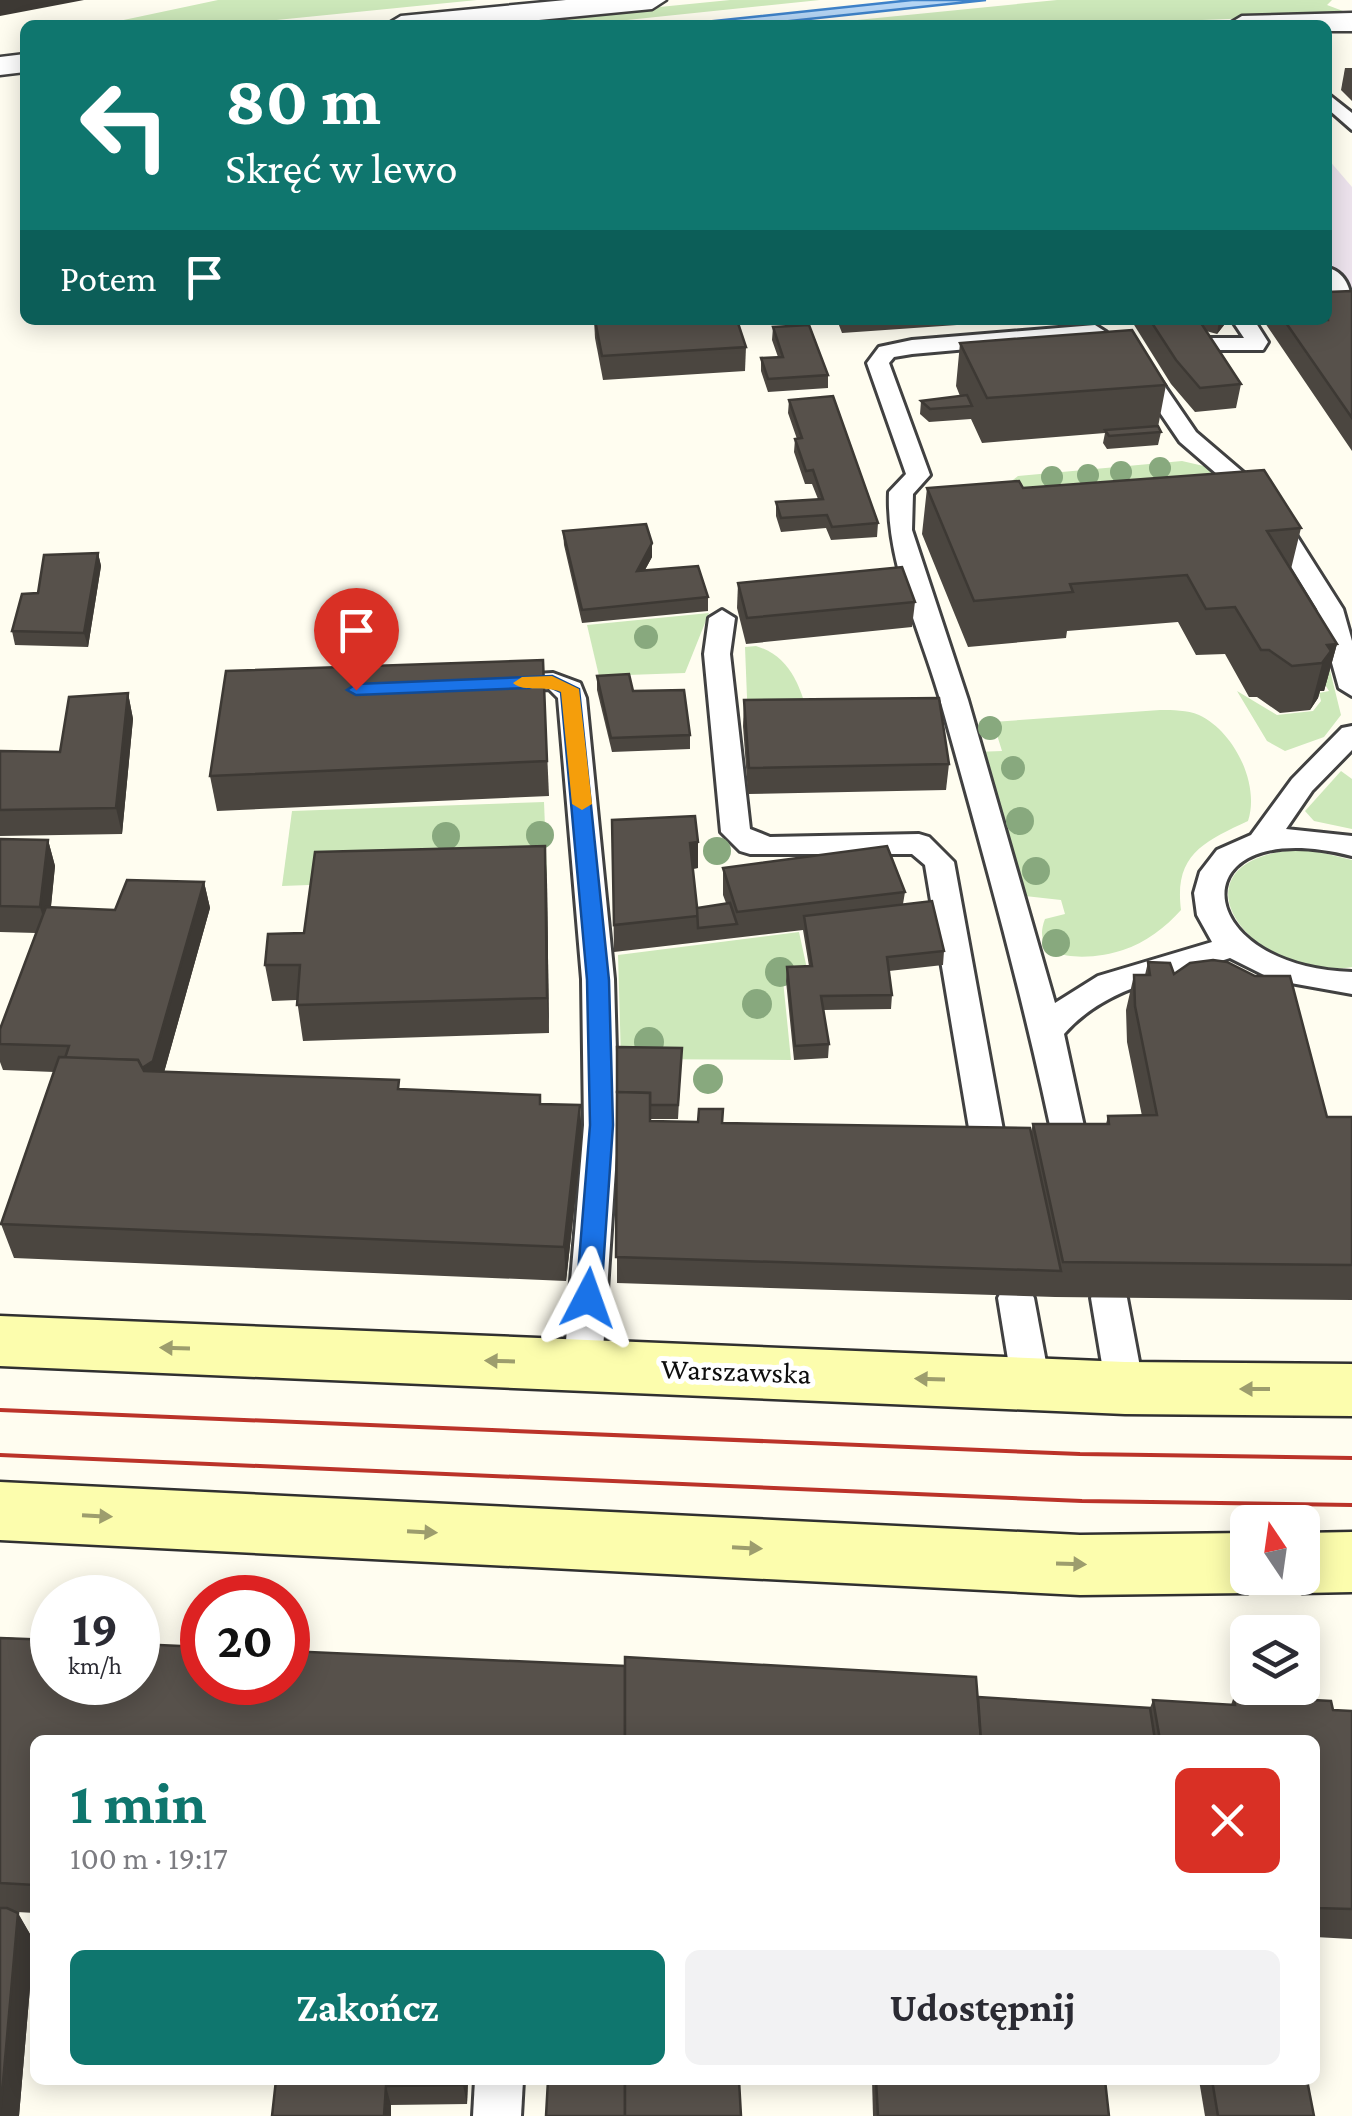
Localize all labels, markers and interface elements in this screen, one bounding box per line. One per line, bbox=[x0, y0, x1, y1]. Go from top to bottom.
icon: left bbox=[60, 60, 190, 190]
text: 80 m bbox=[225, 61, 381, 139]
text: Skręć w lewo bbox=[225, 143, 458, 193]
icon: arrive bbox=[177, 250, 232, 305]
text: Potem bbox=[60, 257, 157, 299]
pin bbox=[314, 588, 399, 691]
icon: arrive bbox=[329, 603, 384, 658]
position arrow bbox=[536, 1246, 640, 1350]
one-way arrow bbox=[159, 1340, 191, 1356]
street label: Warszawska bbox=[660, 1351, 812, 1390]
one-way arrow bbox=[484, 1353, 516, 1369]
one-way arrow bbox=[913, 1371, 945, 1387]
one-way arrow bbox=[1238, 1381, 1270, 1397]
north arrow bbox=[1230, 1505, 1320, 1595]
map controls bbox=[1230, 1505, 1320, 1705]
one-way arrow bbox=[82, 1508, 114, 1524]
one-way arrow bbox=[407, 1524, 438, 1540]
one-way arrow bbox=[731, 1540, 763, 1556]
one-way arrow bbox=[1056, 1556, 1088, 1572]
speed limit sign: 20 bbox=[180, 1575, 310, 1705]
text: 19 bbox=[72, 1600, 118, 1656]
button: layers bbox=[1230, 1615, 1320, 1705]
text: km/h bbox=[68, 1652, 122, 1679]
button: close bbox=[1175, 1768, 1280, 1873]
text: 1 min bbox=[70, 1769, 207, 1836]
text: 100 m · 19:17 bbox=[70, 1840, 228, 1876]
button: Zakończ bbox=[70, 1950, 665, 2065]
button: Udostępnij bbox=[685, 1950, 1280, 2065]

